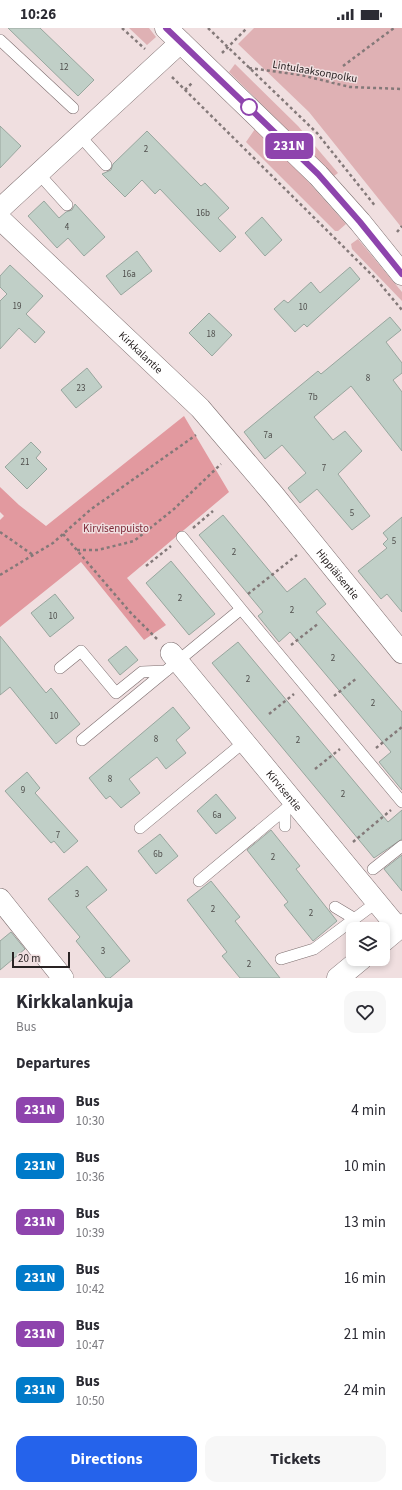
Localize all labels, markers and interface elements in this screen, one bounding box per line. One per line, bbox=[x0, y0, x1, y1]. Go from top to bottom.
text: 10:26 bbox=[20, 4, 56, 25]
street label: Lintulaaksonpolku bbox=[271, 57, 358, 86]
house number: 12 bbox=[60, 61, 69, 74]
unlabelled marker bbox=[240, 98, 258, 116]
line badge: 231N bbox=[261, 133, 317, 159]
text: 231N bbox=[273, 136, 305, 156]
house number: 2 bbox=[144, 143, 149, 156]
house number: 16b bbox=[196, 207, 210, 220]
house number: 4 bbox=[65, 221, 70, 234]
house number: 16a bbox=[122, 268, 136, 281]
house number: 19 bbox=[13, 300, 22, 313]
house number: 10 bbox=[299, 301, 308, 314]
street label: Kirkkalantie bbox=[115, 328, 166, 378]
house number: 18 bbox=[207, 328, 216, 341]
house number: 8 bbox=[366, 372, 371, 385]
house number: 23 bbox=[77, 382, 86, 395]
house number: 7b bbox=[308, 391, 318, 404]
house number: 7a bbox=[263, 429, 273, 442]
house number: 21 bbox=[21, 456, 29, 469]
house number: 7 bbox=[322, 462, 327, 475]
house number: 5 bbox=[350, 507, 355, 520]
park label: Kirvisenpuisto bbox=[83, 521, 149, 536]
house number: 5 bbox=[392, 535, 397, 548]
house number: 2 bbox=[232, 546, 237, 559]
street label: Hippiäisentie bbox=[313, 546, 363, 603]
house number: 2 bbox=[178, 592, 183, 605]
house number: 2 bbox=[290, 604, 295, 617]
house number: 10 bbox=[49, 610, 58, 623]
house number: 2 bbox=[331, 652, 336, 665]
house number: 2 bbox=[246, 673, 251, 686]
house number: 2 bbox=[371, 697, 376, 710]
house number: 10 bbox=[50, 710, 59, 723]
house number: 8 bbox=[154, 733, 159, 746]
house number: 2 bbox=[296, 734, 301, 747]
street label: Kirvisentie bbox=[263, 767, 306, 815]
house number: 8 bbox=[108, 773, 113, 786]
house number: 9 bbox=[21, 784, 26, 797]
house number: 2 bbox=[341, 788, 346, 801]
house number: 6a bbox=[212, 809, 222, 822]
house number: 7 bbox=[56, 829, 61, 842]
house number: 6b bbox=[153, 848, 163, 861]
house number: 2 bbox=[271, 851, 276, 864]
house number: 3 bbox=[75, 888, 80, 901]
house number: 2 bbox=[211, 903, 216, 916]
house number: 2 bbox=[309, 907, 314, 920]
map controls bbox=[346, 922, 390, 966]
button: layers bbox=[346, 922, 390, 966]
house number: 3 bbox=[101, 945, 106, 958]
scale bar bbox=[12, 950, 70, 969]
text: 20 m bbox=[18, 951, 40, 966]
house number: 2 bbox=[247, 958, 252, 971]
text: Kirkkalankuja bbox=[16, 989, 134, 1016]
button: heart bbox=[344, 991, 386, 1033]
text: Bus bbox=[16, 1018, 36, 1036]
text: Departures bbox=[16, 1053, 90, 1074]
text: Bus bbox=[76, 1091, 100, 1112]
text: 231N bbox=[24, 1100, 56, 1120]
text: 4 min bbox=[351, 1100, 386, 1121]
text: 10:30 bbox=[76, 1112, 105, 1130]
text: Bus bbox=[76, 1147, 100, 1168]
text: 231N bbox=[24, 1156, 56, 1176]
text: 10 min bbox=[344, 1156, 386, 1177]
text: 10:36 bbox=[76, 1168, 105, 1186]
text: Bus bbox=[76, 1203, 100, 1224]
text: 231N bbox=[24, 1212, 56, 1232]
text: 13 min bbox=[344, 1212, 386, 1233]
text: 10:39 bbox=[76, 1224, 105, 1242]
text: Bus bbox=[76, 1259, 100, 1280]
text: 231N bbox=[24, 1268, 56, 1288]
text: 16 min bbox=[344, 1268, 386, 1289]
text: 10:42 bbox=[76, 1280, 105, 1298]
text: Bus bbox=[76, 1315, 100, 1336]
text: 231N bbox=[24, 1324, 56, 1344]
text: 21 min bbox=[344, 1324, 386, 1345]
text: 10:47 bbox=[76, 1336, 105, 1354]
text: Bus bbox=[76, 1371, 100, 1392]
text: 231N bbox=[24, 1380, 56, 1400]
text: 24 min bbox=[344, 1380, 386, 1401]
text: 10:50 bbox=[76, 1392, 105, 1410]
button: Directions bbox=[16, 1436, 197, 1482]
button: Tickets bbox=[205, 1436, 386, 1482]

